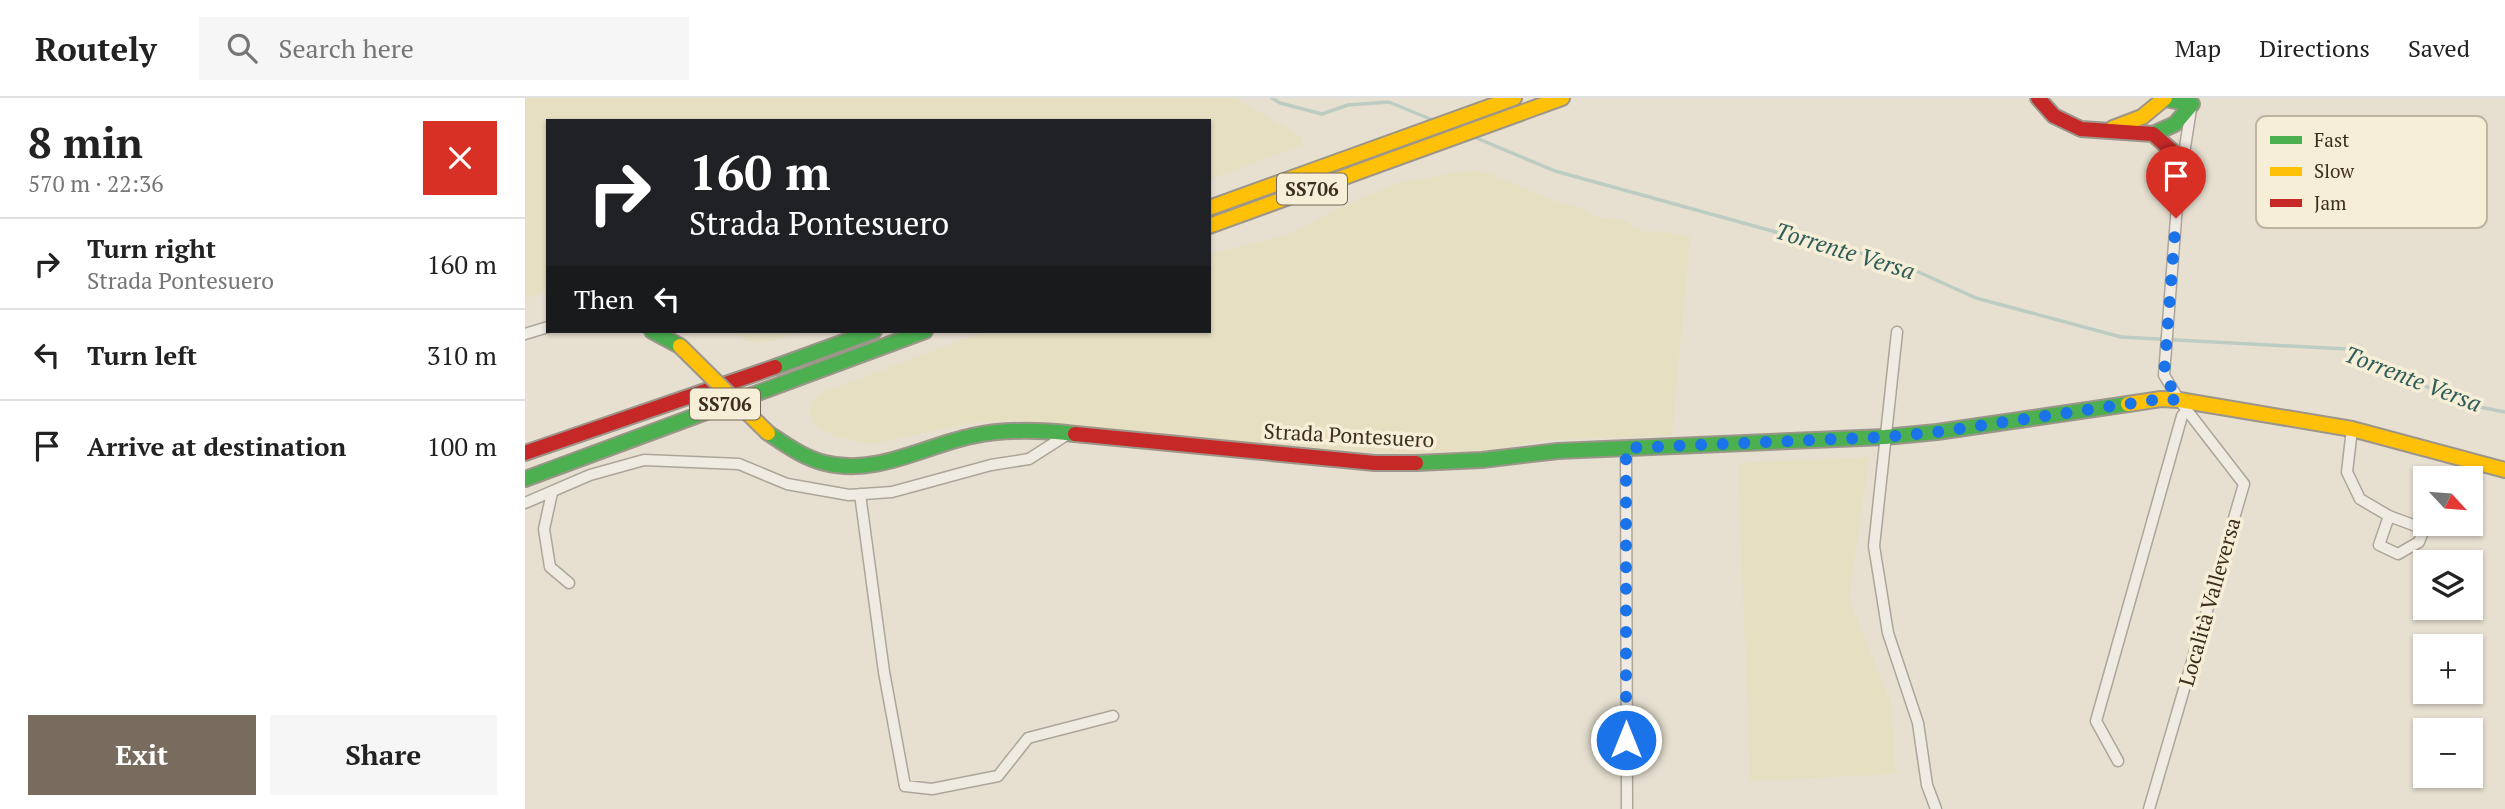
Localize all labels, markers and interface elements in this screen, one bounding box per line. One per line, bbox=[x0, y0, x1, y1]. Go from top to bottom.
search box bbox=[199, 17, 689, 80]
text: Routely bbox=[35, 27, 157, 70]
icon: search bbox=[223, 29, 261, 67]
text: Search here bbox=[279, 31, 414, 65]
text: Map bbox=[2175, 32, 2221, 64]
text: Directions bbox=[2259, 32, 2370, 64]
text: Saved bbox=[2408, 32, 2470, 64]
text: 8 min bbox=[28, 114, 143, 170]
legend bbox=[2256, 116, 2487, 228]
button: close bbox=[423, 121, 497, 195]
text: Fast bbox=[2314, 127, 2349, 152]
text: 160 m bbox=[689, 139, 831, 204]
pin bbox=[2146, 146, 2206, 218]
icon: right bbox=[574, 147, 665, 238]
icon: arrive bbox=[2157, 157, 2195, 195]
text: Slow bbox=[2314, 158, 2355, 183]
text: 570 m · 22:36 bbox=[28, 168, 163, 199]
road number: SS706 bbox=[1277, 174, 1347, 204]
text: Jam bbox=[2314, 190, 2347, 215]
text: Strada Pontesuero bbox=[689, 202, 949, 244]
water label: Torrente Versa bbox=[1772, 215, 1919, 286]
text: Turn right bbox=[87, 231, 216, 265]
icon: right bbox=[28, 245, 66, 283]
text: 160 m bbox=[427, 247, 497, 281]
text: Strada Pontesuero bbox=[87, 265, 274, 296]
icon: left bbox=[648, 280, 686, 318]
text: Then bbox=[574, 282, 634, 316]
icon: left bbox=[28, 336, 66, 374]
text: Turn left bbox=[87, 338, 197, 372]
text: 310 m bbox=[427, 338, 497, 372]
water label: Torrente Versa bbox=[2340, 338, 2486, 419]
road number: SS706 bbox=[690, 388, 760, 420]
street label: Strada Pontesuero bbox=[1263, 417, 1435, 453]
icon: arrive bbox=[28, 427, 66, 465]
text: Arrive at destination bbox=[87, 429, 346, 463]
text: 100 m bbox=[427, 429, 497, 463]
north arrow bbox=[2413, 466, 2483, 536]
map controls bbox=[2413, 466, 2483, 788]
street label: Località Valleversa bbox=[2172, 514, 2247, 689]
button: layers bbox=[2413, 550, 2483, 620]
button: + bbox=[2413, 634, 2483, 704]
position arrow bbox=[1589, 703, 1663, 777]
button: Exit bbox=[28, 715, 256, 795]
button: Share bbox=[270, 715, 497, 795]
button: − bbox=[2413, 718, 2483, 788]

